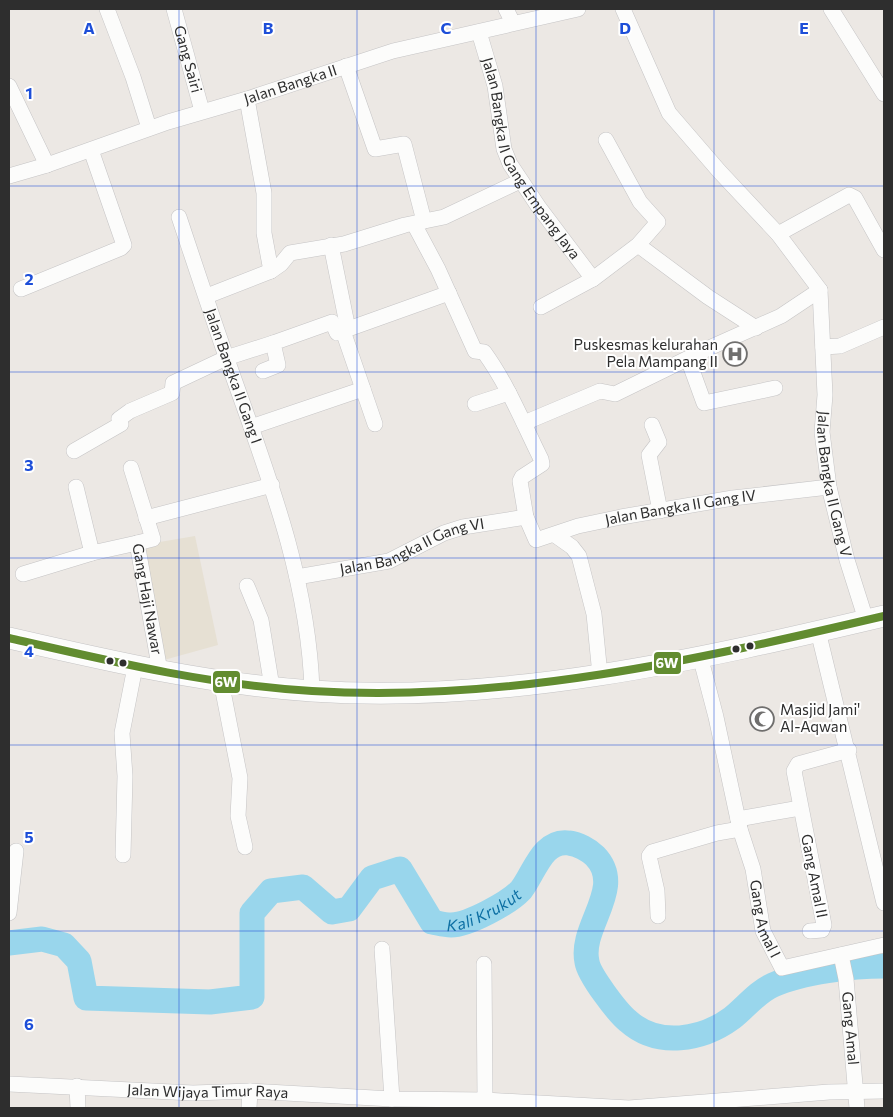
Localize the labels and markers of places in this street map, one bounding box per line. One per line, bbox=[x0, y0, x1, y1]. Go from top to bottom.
place label: Puskesmas kelurahan Pela Mampang II bbox=[574, 335, 718, 370]
hospital icon: Puskesmas kelurahan Pela Mampang II bbox=[722, 341, 748, 367]
unlabelled marker bbox=[745, 641, 755, 651]
unlabelled marker bbox=[731, 644, 741, 654]
unlabelled marker bbox=[105, 656, 115, 666]
unlabelled marker bbox=[118, 658, 128, 668]
place label: Masjid Jami' Al-Aqwan bbox=[780, 700, 860, 735]
mosque icon: Masjid Jami' Al-Aqwan bbox=[749, 706, 775, 732]

